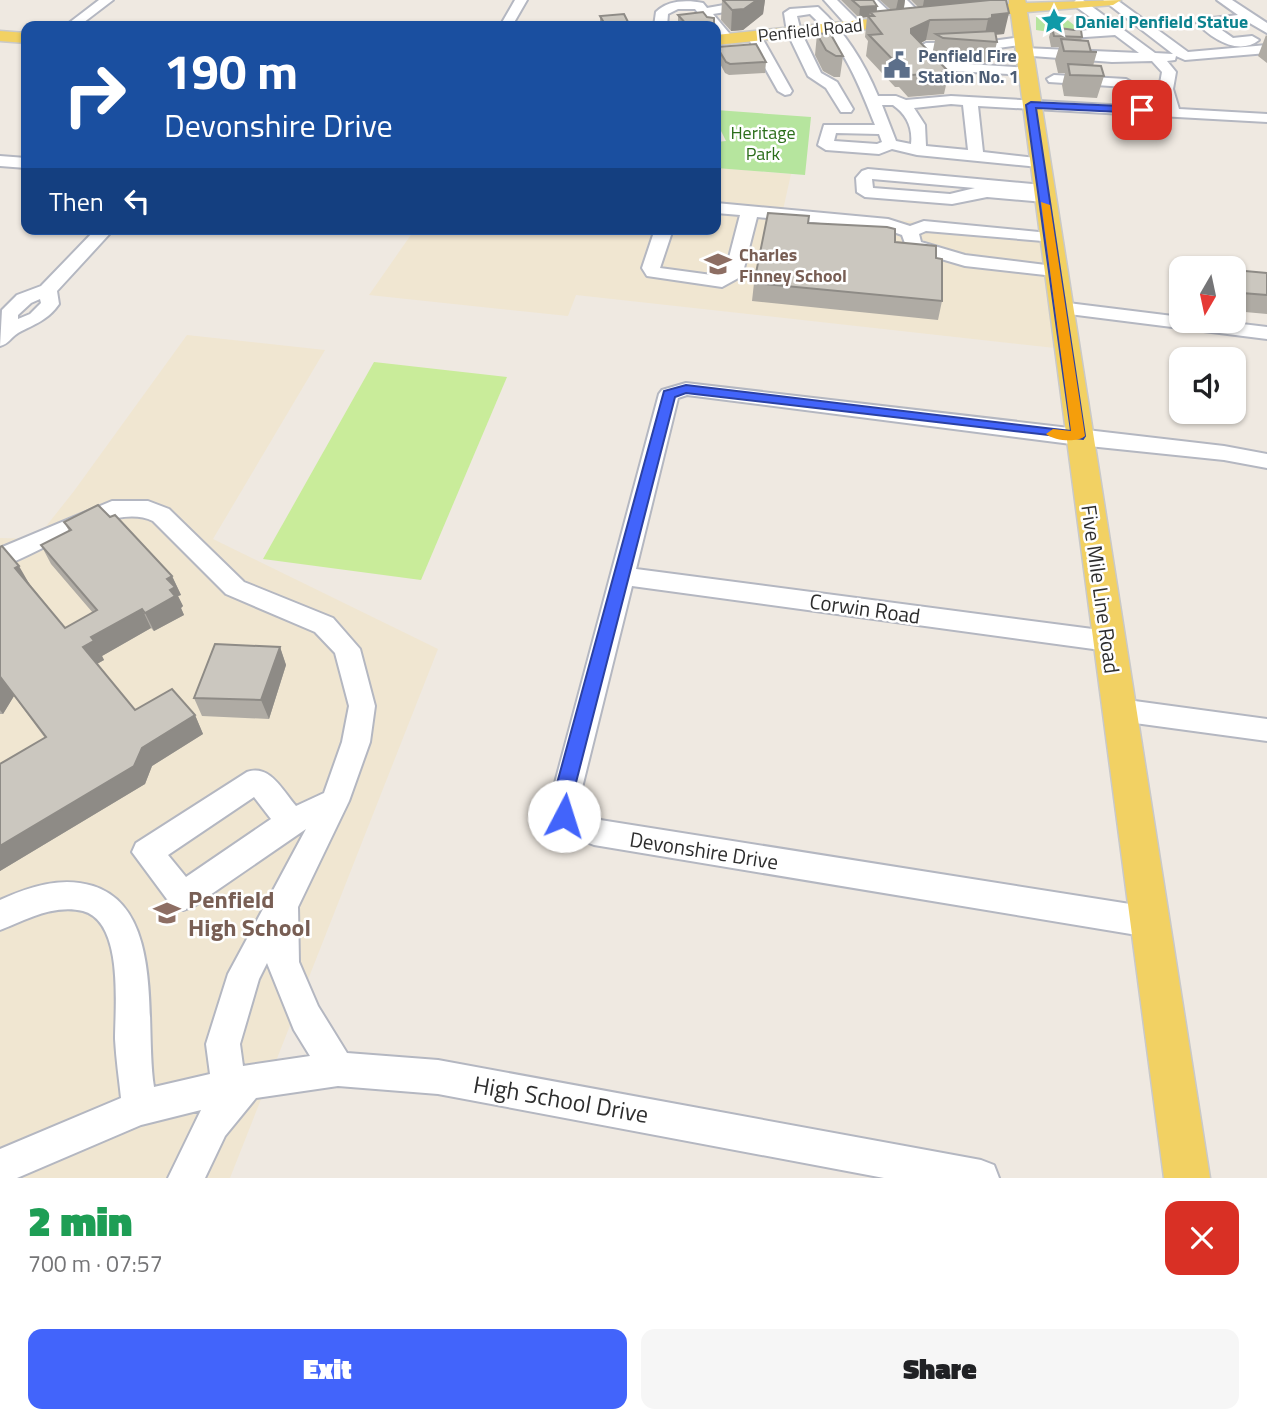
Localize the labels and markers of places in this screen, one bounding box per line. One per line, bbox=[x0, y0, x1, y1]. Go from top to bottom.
place icon: Daniel Penfield Statue bbox=[1039, 6, 1069, 36]
place label: Daniel Penfield Statue bbox=[1075, 8, 1248, 35]
place label: Penfield Fire Station No. 1 bbox=[918, 42, 1019, 90]
public building icon: Penfield Fire Station No. 1 bbox=[882, 50, 912, 80]
pin bbox=[1112, 80, 1172, 140]
place label: Charles Finney School bbox=[739, 241, 847, 289]
school or university icon: Charles Finney School bbox=[703, 249, 733, 279]
place label: Penfield High School bbox=[188, 881, 311, 945]
school or university icon: Penfield High School bbox=[152, 898, 182, 928]

